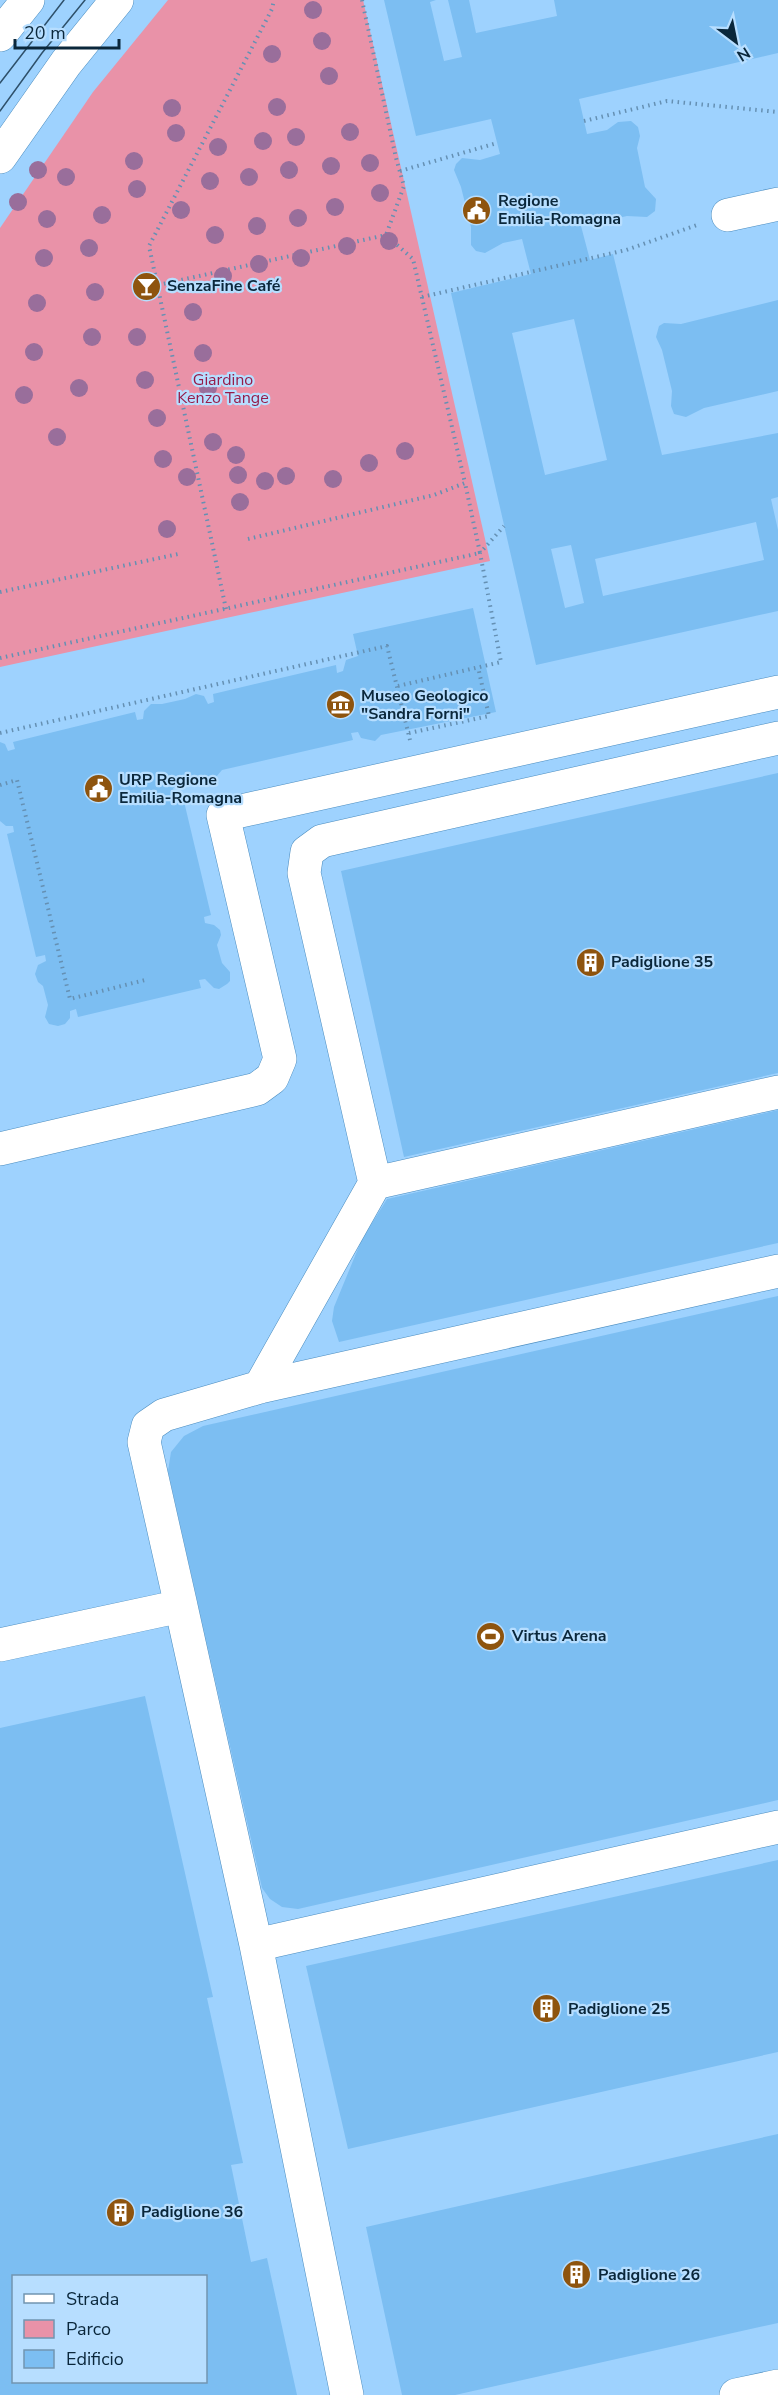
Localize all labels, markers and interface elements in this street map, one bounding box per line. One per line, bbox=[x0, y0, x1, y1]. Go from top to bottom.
scale bar bbox=[15, 12, 118, 50]
north arrow bbox=[706, 12, 766, 72]
text: 20 m bbox=[24, 21, 66, 45]
text: N bbox=[733, 41, 754, 66]
place label: Regione Emilia-Romagna bbox=[498, 190, 621, 230]
public building icon: Regione Emilia-Romagna bbox=[461, 194, 493, 226]
bar icon: SenzaFine Café bbox=[130, 270, 162, 302]
place label: SenzaFine Café bbox=[167, 275, 281, 297]
park label: Giardino Kenzo Tange bbox=[177, 369, 269, 409]
place label: Museo Geologico "Sandra Forni" bbox=[361, 685, 488, 725]
museum icon: Museo Geologico "Sandra Forni" bbox=[324, 689, 356, 721]
place label: URP Regione Emilia-Romagna bbox=[119, 769, 242, 809]
public building icon: URP Regione Emilia-Romagna bbox=[82, 773, 114, 805]
building icon: Padiglione 35 bbox=[574, 946, 606, 978]
place label: Padiglione 35 bbox=[611, 951, 713, 973]
sports icon: Virtus Arena bbox=[475, 1620, 507, 1652]
place label: Virtus Arena bbox=[511, 1625, 607, 1647]
building icon: Padiglione 25 bbox=[531, 1993, 563, 2025]
place label: Padiglione 25 bbox=[568, 1998, 670, 2020]
building icon: Padiglione 36 bbox=[104, 2196, 136, 2228]
place label: Padiglione 36 bbox=[141, 2201, 243, 2223]
building icon: Padiglione 26 bbox=[561, 2259, 593, 2291]
place label: Padiglione 26 bbox=[598, 2264, 700, 2286]
legend bbox=[12, 2275, 207, 2383]
text: Strada bbox=[66, 2287, 119, 2311]
text: Parco bbox=[66, 2317, 111, 2341]
text: Edificio bbox=[66, 2347, 124, 2371]

